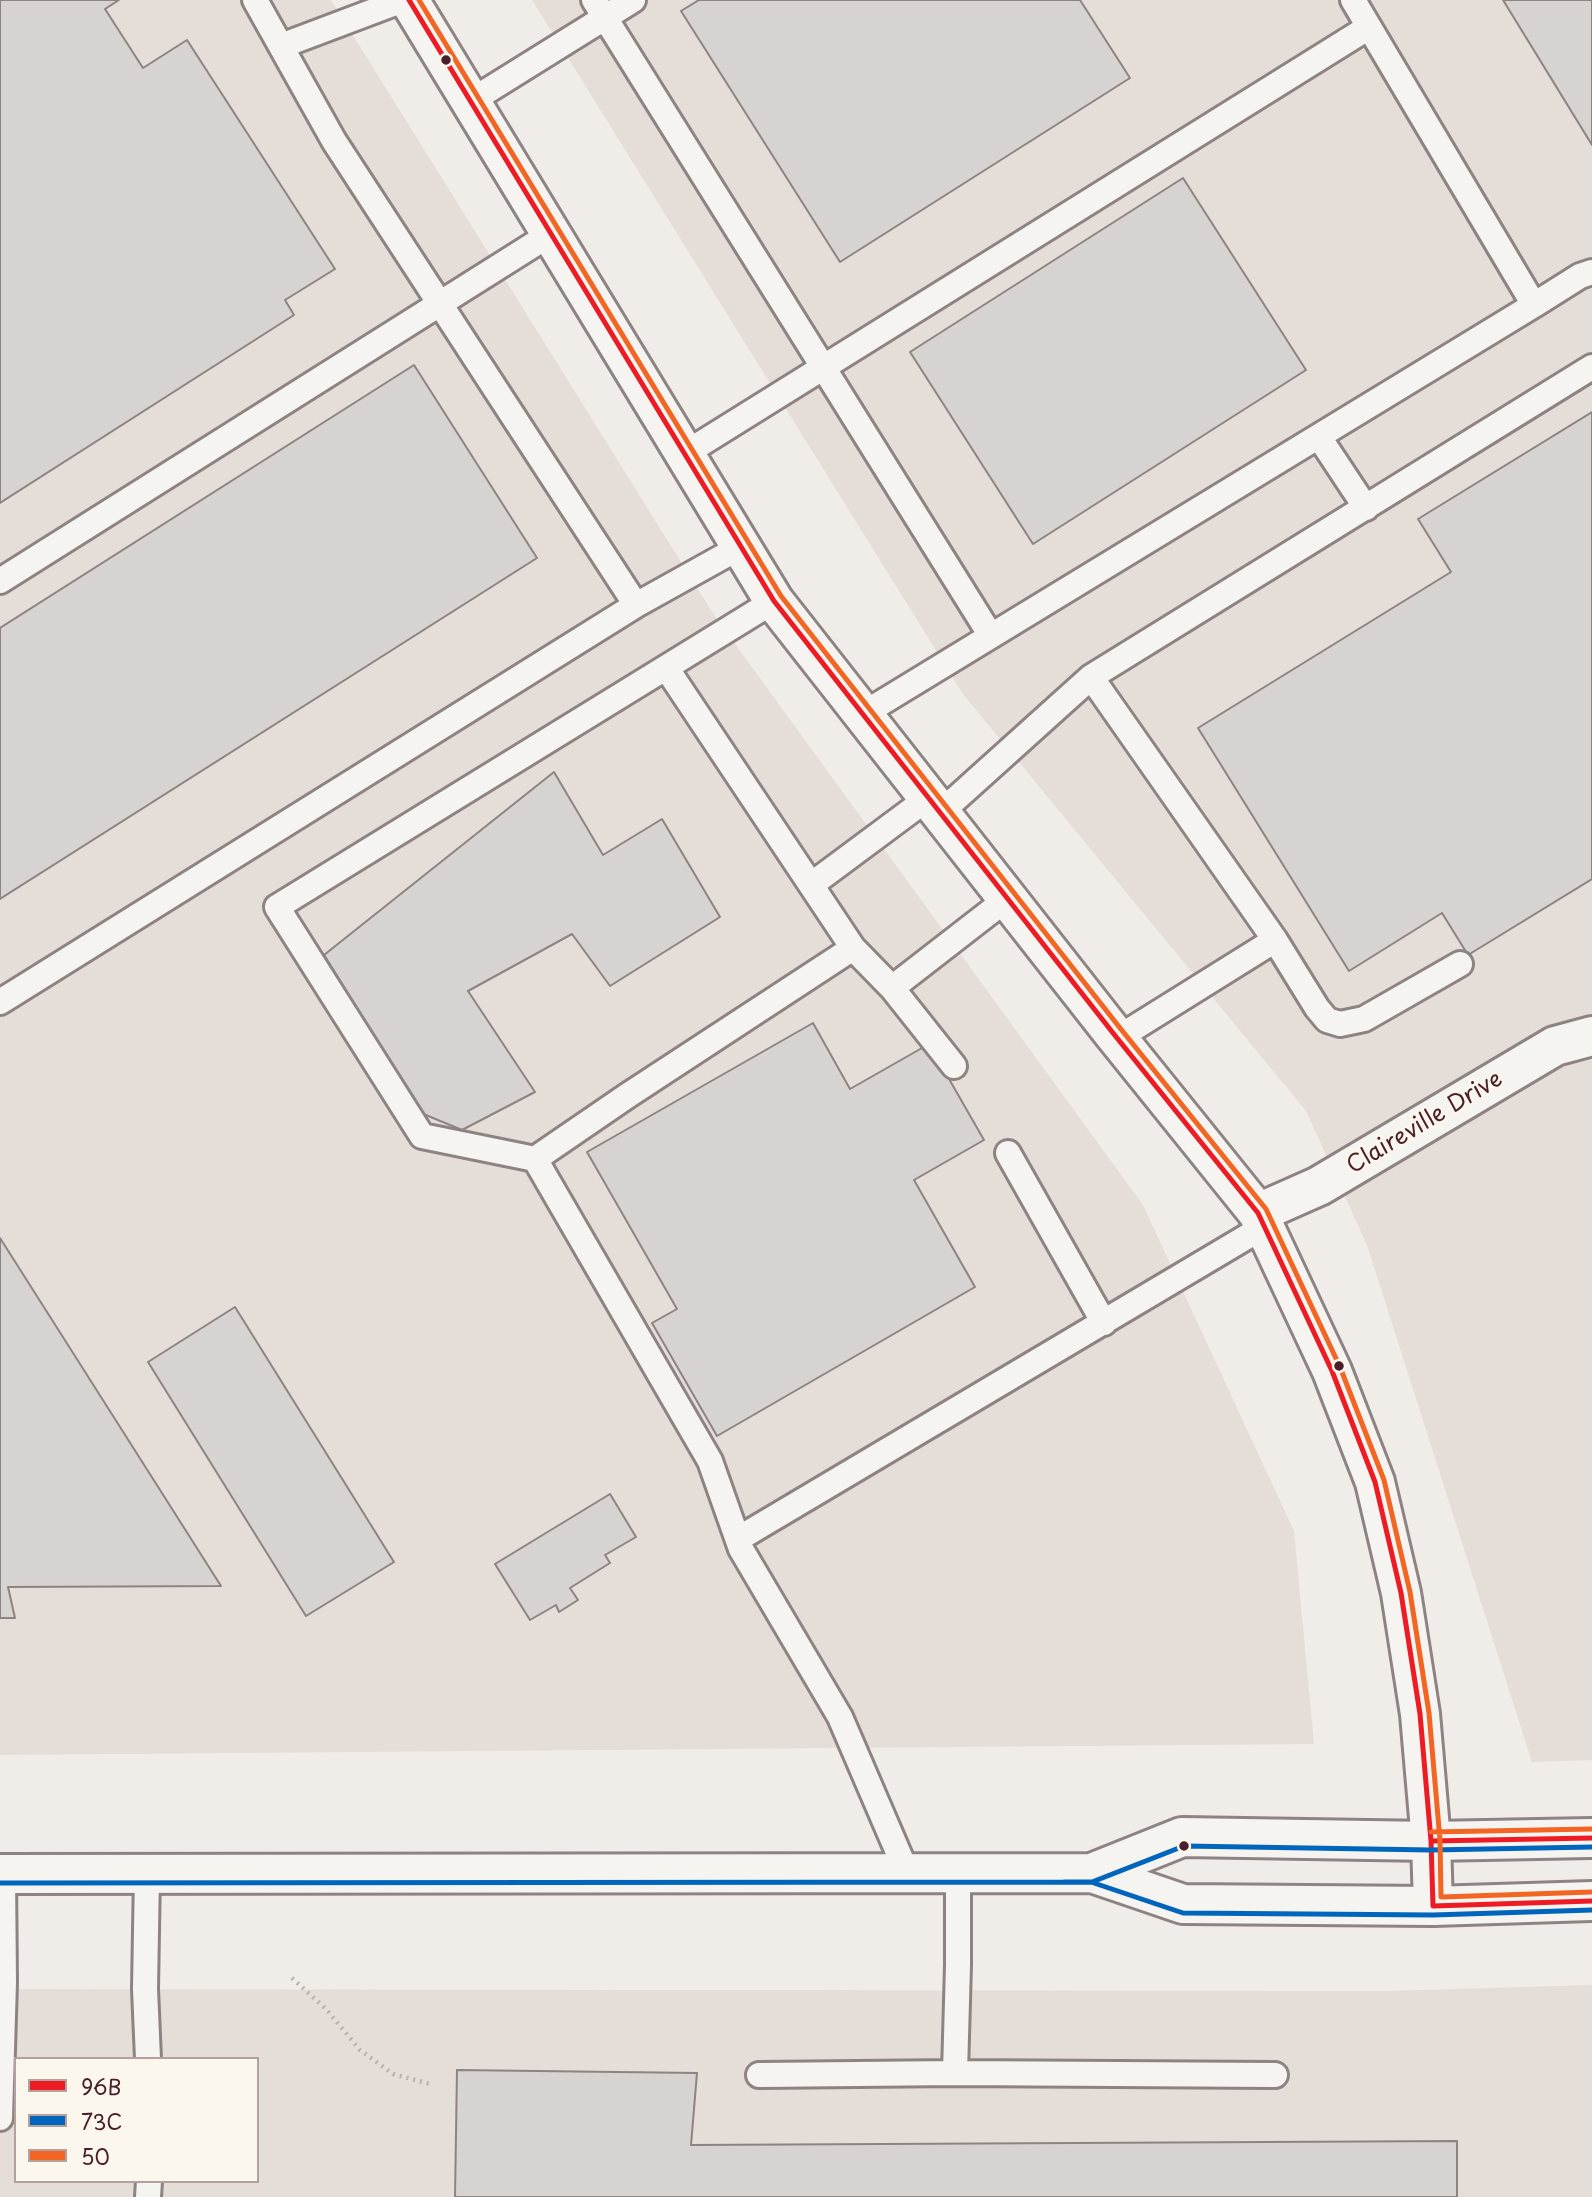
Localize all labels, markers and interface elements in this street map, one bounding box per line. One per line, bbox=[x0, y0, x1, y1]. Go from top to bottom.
unlabelled marker bbox=[439, 53, 453, 67]
street label: Claireville Drive bbox=[1342, 1066, 1508, 1180]
unlabelled marker bbox=[1332, 1359, 1346, 1373]
unlabelled marker bbox=[1177, 1839, 1191, 1853]
legend bbox=[14, 2057, 259, 2183]
text: 96B bbox=[81, 2070, 121, 2102]
text: 73C bbox=[81, 2105, 123, 2137]
text: 50 bbox=[81, 2140, 110, 2172]

